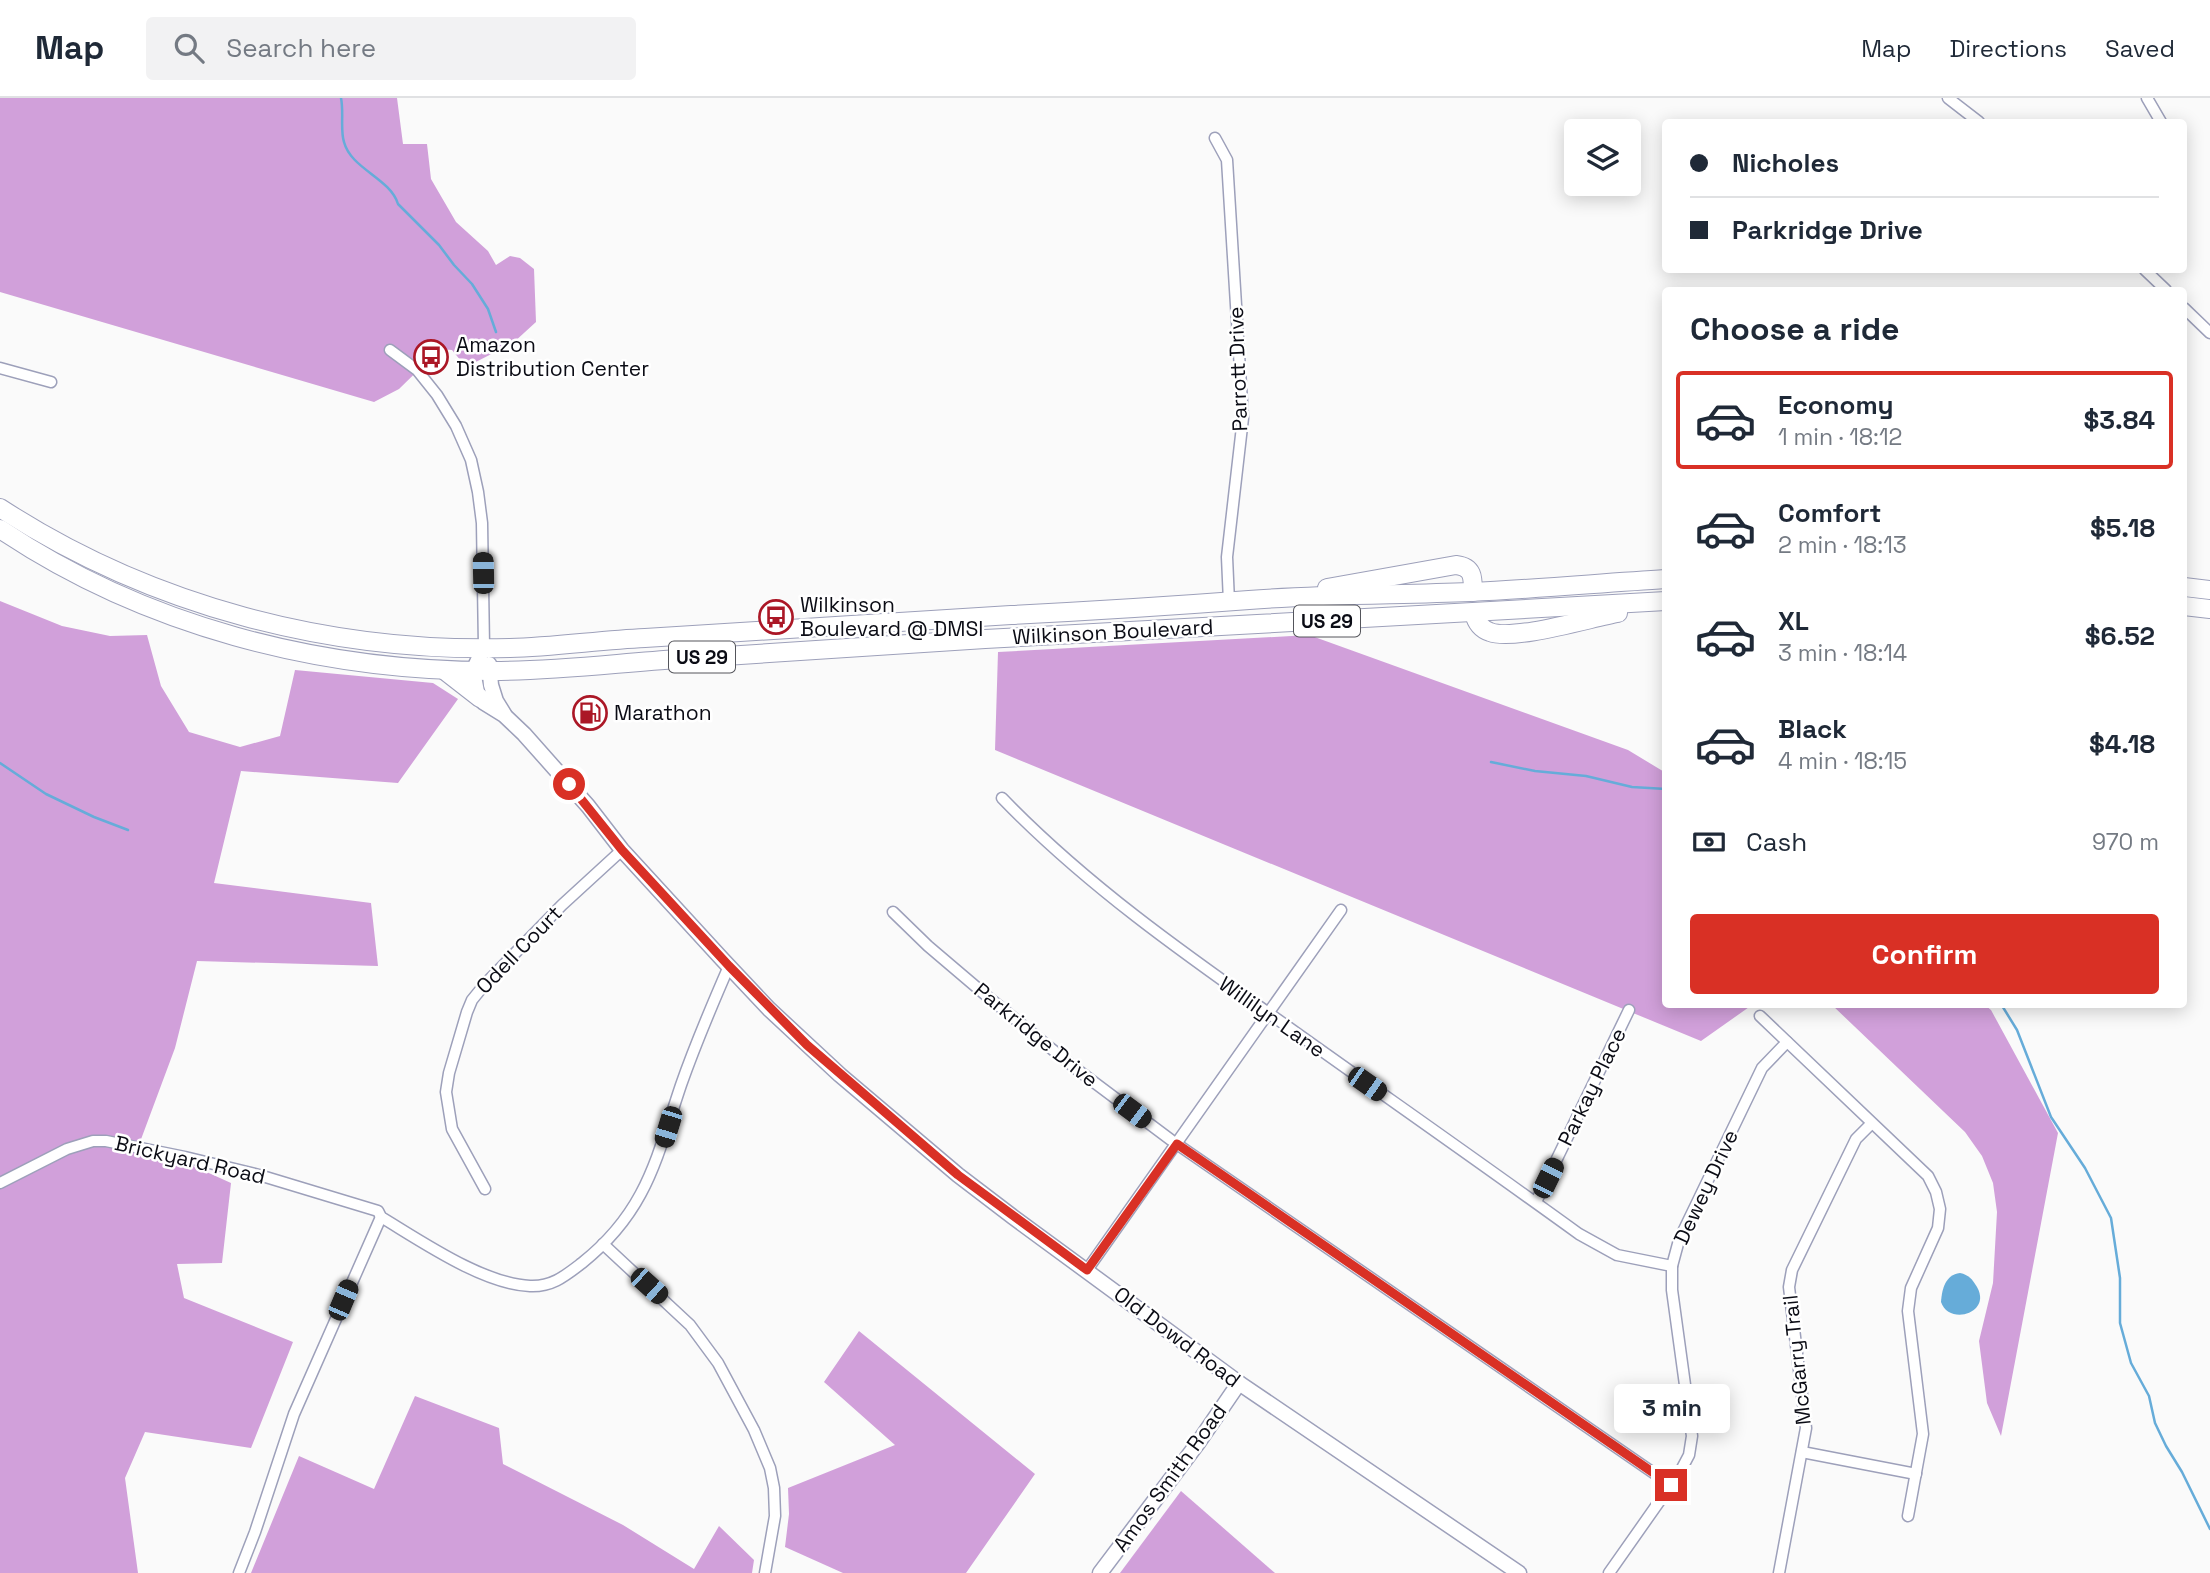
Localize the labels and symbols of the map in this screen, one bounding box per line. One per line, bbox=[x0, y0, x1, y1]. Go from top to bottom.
street label: Parrott Drive bbox=[1222, 306, 1253, 432]
place label: Amazon Distribution Center bbox=[456, 331, 649, 382]
bus stop icon: Amazon Distribution Center bbox=[412, 338, 450, 376]
car bbox=[473, 552, 494, 594]
place label: Wilkinson Boulevard @ DMSI bbox=[800, 591, 983, 642]
bus stop icon: Wilkinson Boulevard @ DMSI bbox=[757, 598, 795, 636]
road number: US 29 bbox=[1294, 606, 1360, 636]
street label: Wilkinson Boulevard bbox=[1012, 613, 1214, 650]
road number: US 29 bbox=[669, 642, 735, 672]
fuel station icon: Marathon bbox=[571, 694, 609, 732]
place label: Marathon bbox=[614, 699, 712, 726]
route start bbox=[553, 768, 585, 800]
street label: Odell Court bbox=[470, 900, 567, 1000]
street label: Willilyn Lane bbox=[1214, 970, 1331, 1063]
street label: Parkridge Drive bbox=[969, 976, 1104, 1093]
street label: Parkay Place bbox=[1551, 1023, 1632, 1150]
car bbox=[1344, 1063, 1391, 1105]
car bbox=[1109, 1090, 1156, 1132]
car bbox=[652, 1104, 685, 1150]
street label: Dewey Drive bbox=[1667, 1125, 1744, 1249]
street label: Brickyard Road bbox=[112, 1129, 268, 1190]
car bbox=[1530, 1155, 1567, 1201]
car bbox=[627, 1264, 672, 1308]
car bbox=[326, 1277, 361, 1323]
street label: Old Dowd Road bbox=[1109, 1280, 1246, 1393]
street label: McGarry Trail bbox=[1776, 1294, 1817, 1427]
callout: 3 min bbox=[1613, 1384, 1729, 1432]
street label: Amos Smith Road bbox=[1107, 1398, 1232, 1557]
route end bbox=[1655, 1469, 1687, 1501]

